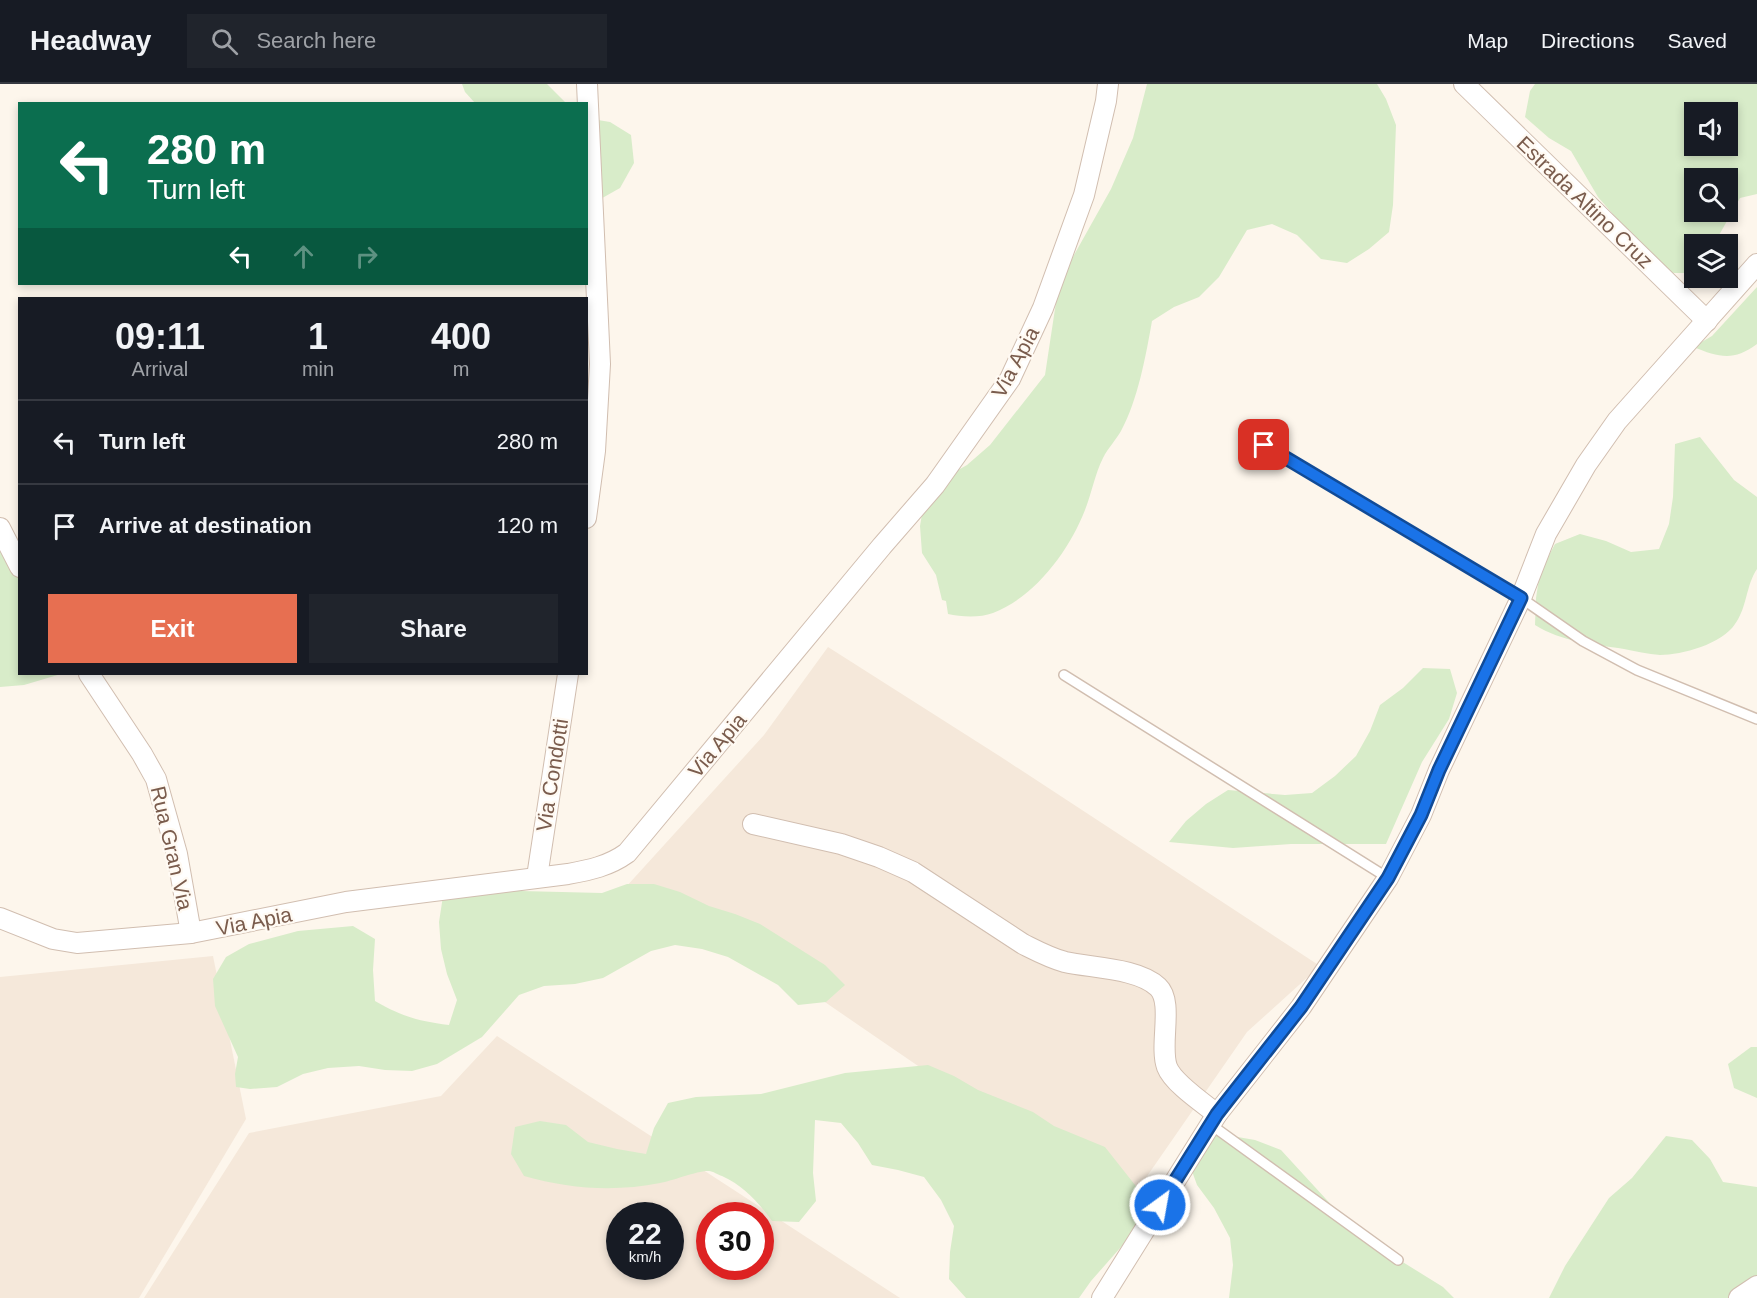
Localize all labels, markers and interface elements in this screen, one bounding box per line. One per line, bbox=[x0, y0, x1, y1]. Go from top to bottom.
search box bbox=[187, 14, 607, 68]
text: Headway bbox=[30, 25, 151, 56]
icon: search bbox=[208, 25, 241, 58]
text: Search here bbox=[256, 28, 376, 53]
text: Map bbox=[1467, 29, 1508, 52]
text: Directions bbox=[1541, 29, 1634, 52]
text: Saved bbox=[1667, 29, 1727, 52]
map controls bbox=[1684, 102, 1738, 288]
button: sound bbox=[1684, 102, 1738, 156]
icon: left bbox=[48, 126, 126, 204]
text: 280 m bbox=[147, 126, 266, 173]
street label: Estrada Altino Cruz bbox=[1512, 131, 1658, 273]
button: search bbox=[1684, 168, 1738, 222]
text: Turn left bbox=[147, 175, 245, 205]
button: layers bbox=[1684, 234, 1738, 288]
icon: left bbox=[224, 240, 257, 273]
icon: ahead bbox=[287, 240, 320, 273]
icon: right bbox=[350, 240, 383, 273]
text: 09:11 bbox=[115, 316, 205, 357]
text: 1 bbox=[308, 316, 328, 357]
text: 400 bbox=[431, 316, 491, 357]
street label: Via Apia bbox=[987, 322, 1043, 401]
text: Arrival bbox=[132, 358, 188, 380]
text: min bbox=[302, 358, 334, 380]
text: m bbox=[453, 358, 469, 380]
pin bbox=[1238, 419, 1289, 470]
icon: left bbox=[48, 426, 81, 459]
icon: arrive bbox=[1247, 428, 1280, 461]
text: Turn left bbox=[99, 429, 185, 454]
text: 280 m bbox=[497, 429, 558, 454]
icon: arrive bbox=[48, 510, 81, 543]
text: Arrive at destination bbox=[99, 513, 312, 538]
text: 120 m bbox=[497, 513, 558, 538]
button: Exit bbox=[48, 594, 297, 663]
button: Share bbox=[309, 594, 558, 663]
street label: Via Apia bbox=[684, 708, 751, 782]
street label: Via Condotti bbox=[532, 717, 572, 833]
street label: Rua Gran Via bbox=[147, 784, 198, 913]
street label: Via Apia bbox=[214, 902, 294, 940]
position arrow bbox=[1128, 1173, 1192, 1237]
speed limit sign: 30 bbox=[696, 1202, 774, 1280]
text: 22 bbox=[628, 1217, 662, 1250]
text: km/h bbox=[629, 1248, 661, 1265]

